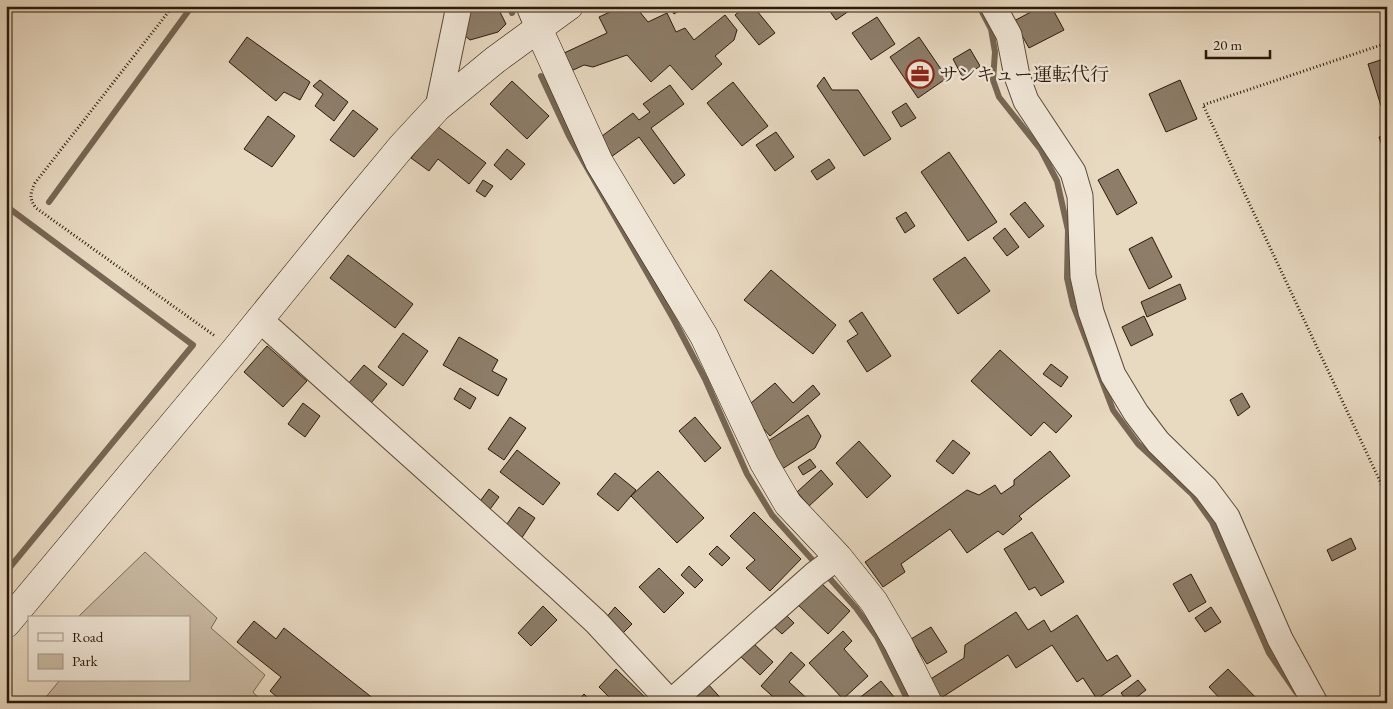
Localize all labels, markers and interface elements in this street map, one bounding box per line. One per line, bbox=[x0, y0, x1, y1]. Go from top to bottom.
scale bar bbox=[1206, 28, 1269, 60]
text: 20 m bbox=[1213, 35, 1242, 54]
office icon: サンキュー運転代行 bbox=[905, 59, 935, 89]
place label: サンキュー運転代行 bbox=[939, 62, 1109, 87]
legend bbox=[28, 616, 190, 682]
text: Road bbox=[72, 627, 104, 646]
text: Park bbox=[72, 651, 99, 670]

